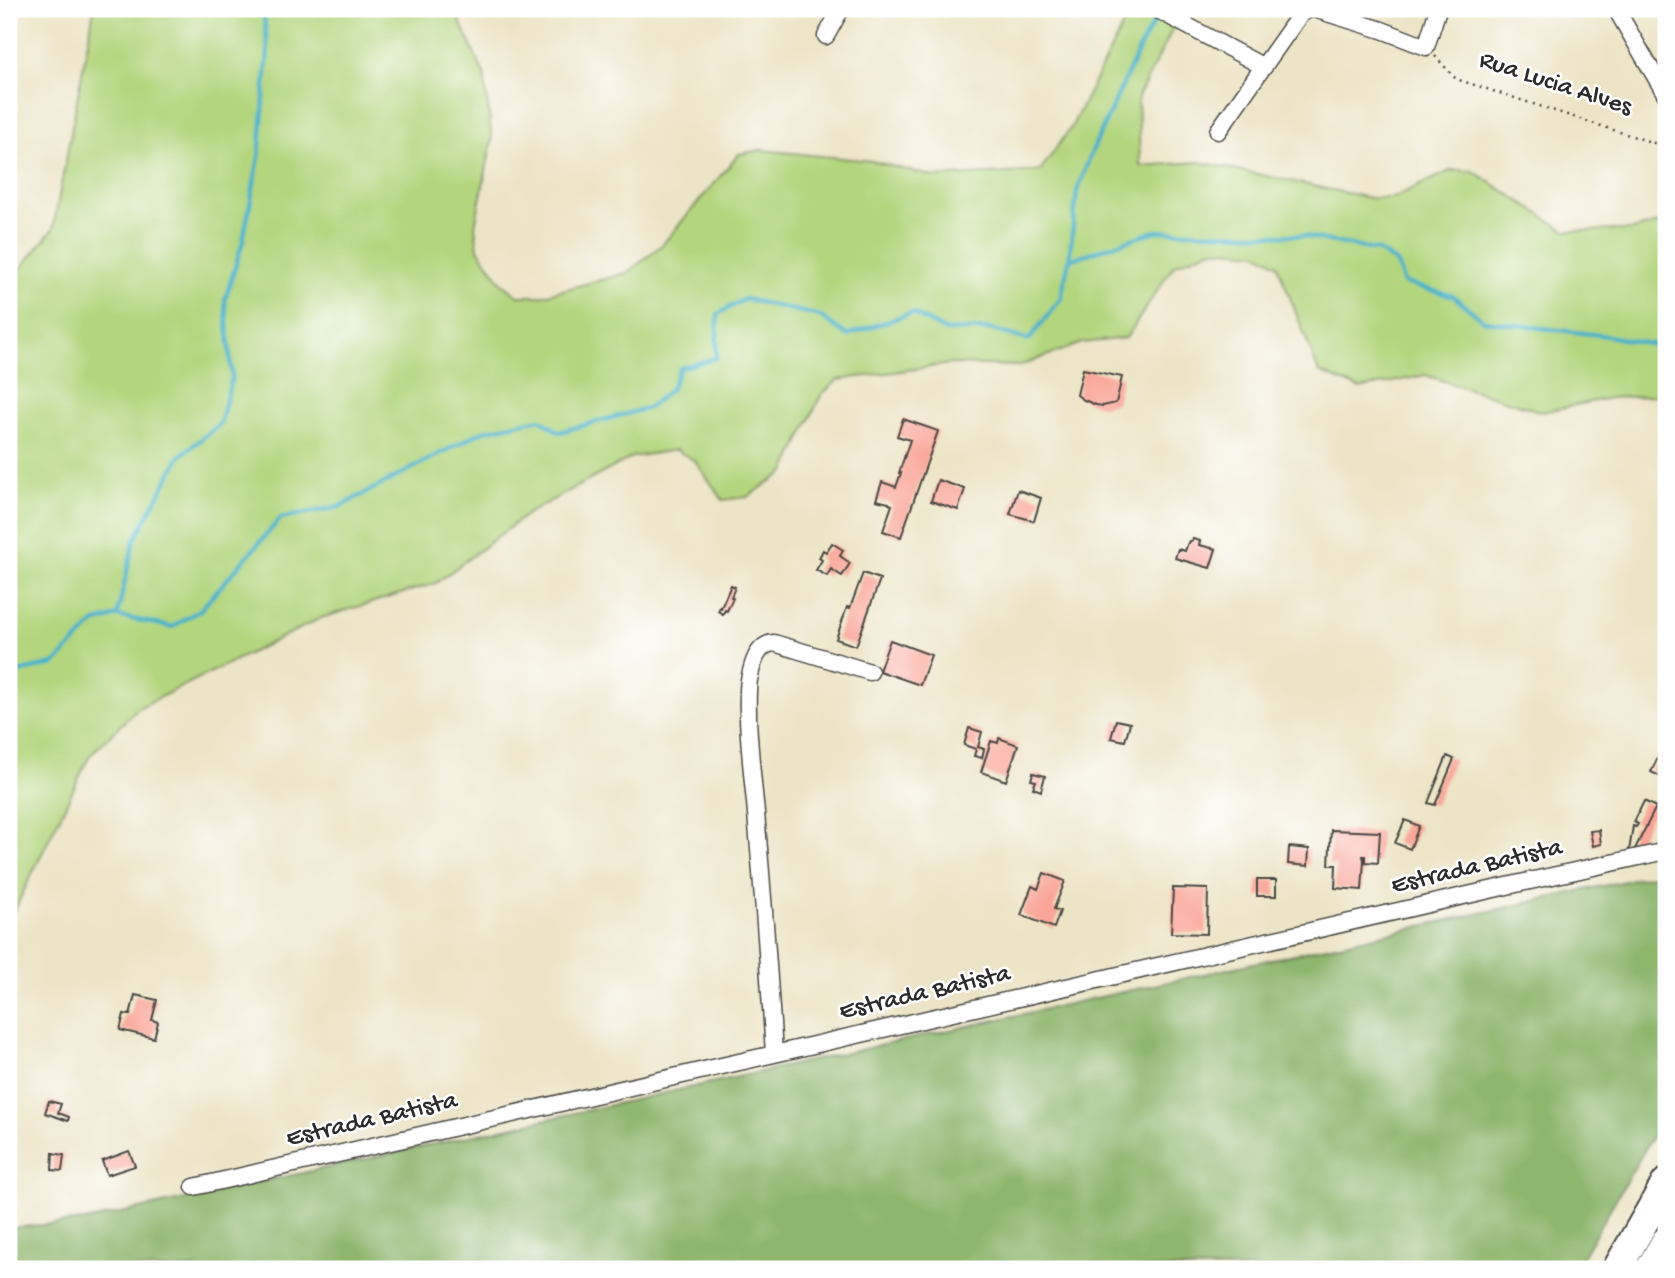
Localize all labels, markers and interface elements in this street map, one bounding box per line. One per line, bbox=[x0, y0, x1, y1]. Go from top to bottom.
street label: Rua Lucia Alves bbox=[1475, 46, 1637, 125]
street label: Estrada Batista bbox=[1389, 833, 1567, 903]
street label: Estrada Batista bbox=[837, 959, 1015, 1029]
street label: Estrada Batista bbox=[284, 1086, 462, 1156]

